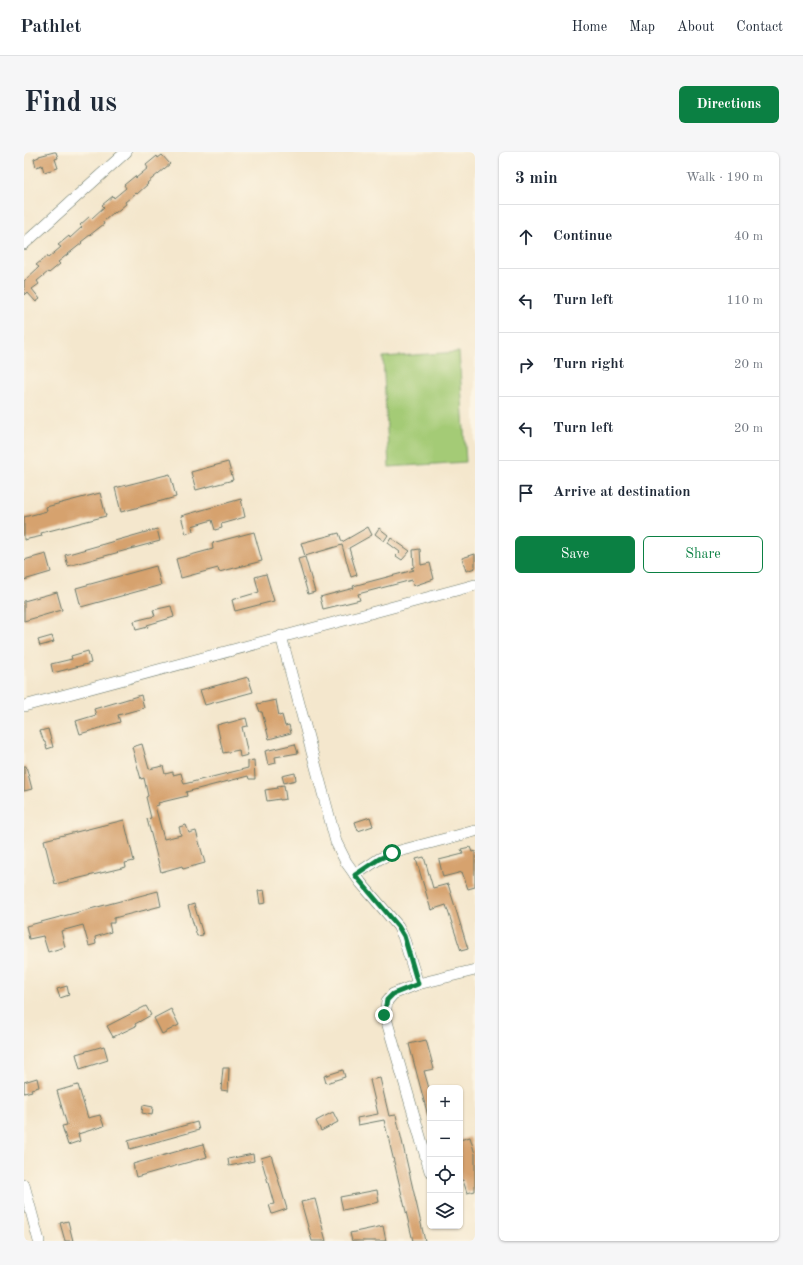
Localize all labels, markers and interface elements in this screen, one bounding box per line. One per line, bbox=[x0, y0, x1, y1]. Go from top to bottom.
text: Pathlet bbox=[20, 18, 81, 37]
text: Home bbox=[572, 20, 607, 34]
text: Map bbox=[629, 20, 655, 34]
text: About bbox=[677, 20, 714, 34]
text: Contact bbox=[736, 20, 783, 34]
button: Directions bbox=[679, 86, 779, 123]
text: Find us bbox=[24, 90, 117, 118]
text: 3 min bbox=[515, 170, 558, 187]
text: Walk · 190 m bbox=[686, 171, 763, 184]
icon: ahead bbox=[515, 226, 537, 248]
text: Continue bbox=[553, 229, 612, 244]
text: 40 m bbox=[734, 230, 763, 243]
icon: left bbox=[515, 290, 537, 312]
text: Turn left bbox=[553, 293, 613, 308]
text: 110 m bbox=[726, 294, 763, 307]
icon: right bbox=[515, 354, 537, 376]
text: Turn right bbox=[553, 357, 624, 372]
text: 20 m bbox=[734, 358, 763, 371]
icon: left bbox=[515, 418, 537, 440]
text: Turn left bbox=[553, 421, 613, 436]
text: 20 m bbox=[734, 422, 763, 435]
icon: arrive bbox=[515, 482, 537, 504]
text: Arrive at destination bbox=[553, 485, 691, 500]
button: Save bbox=[515, 536, 635, 573]
button: Share bbox=[643, 536, 763, 573]
route start bbox=[383, 844, 401, 862]
route end bbox=[375, 1006, 393, 1024]
map controls bbox=[427, 1085, 463, 1229]
button: + bbox=[427, 1085, 463, 1121]
button: − bbox=[427, 1121, 463, 1157]
button: locate bbox=[427, 1157, 463, 1193]
button: layers bbox=[427, 1193, 463, 1229]

